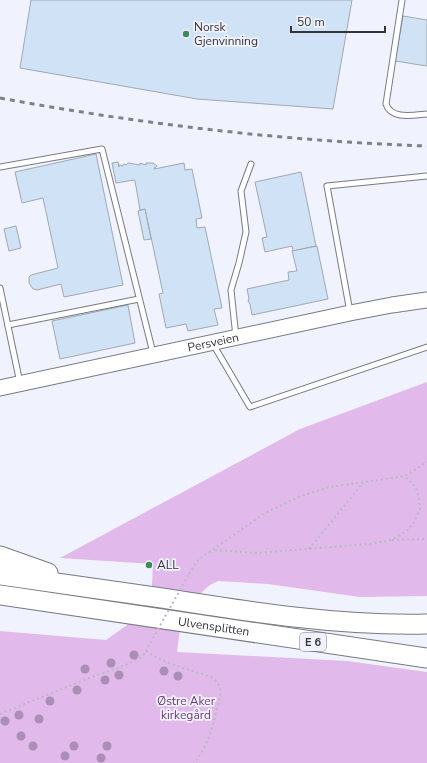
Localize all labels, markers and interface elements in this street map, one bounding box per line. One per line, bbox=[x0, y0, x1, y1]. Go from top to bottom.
scale bar bbox=[291, 8, 385, 34]
text: 50 m bbox=[297, 14, 325, 30]
place label: Norsk Gjenvinning bbox=[194, 19, 258, 49]
marker: Norsk Gjenvinning bbox=[181, 29, 191, 39]
street label: Persveien bbox=[186, 329, 240, 356]
place label: ALL bbox=[157, 557, 179, 573]
marker: ALL bbox=[144, 560, 154, 570]
street label: Ulvensplitten bbox=[177, 613, 250, 640]
road number: E 6 bbox=[300, 633, 326, 651]
park label: Østre Aker kirkegård bbox=[157, 693, 216, 723]

